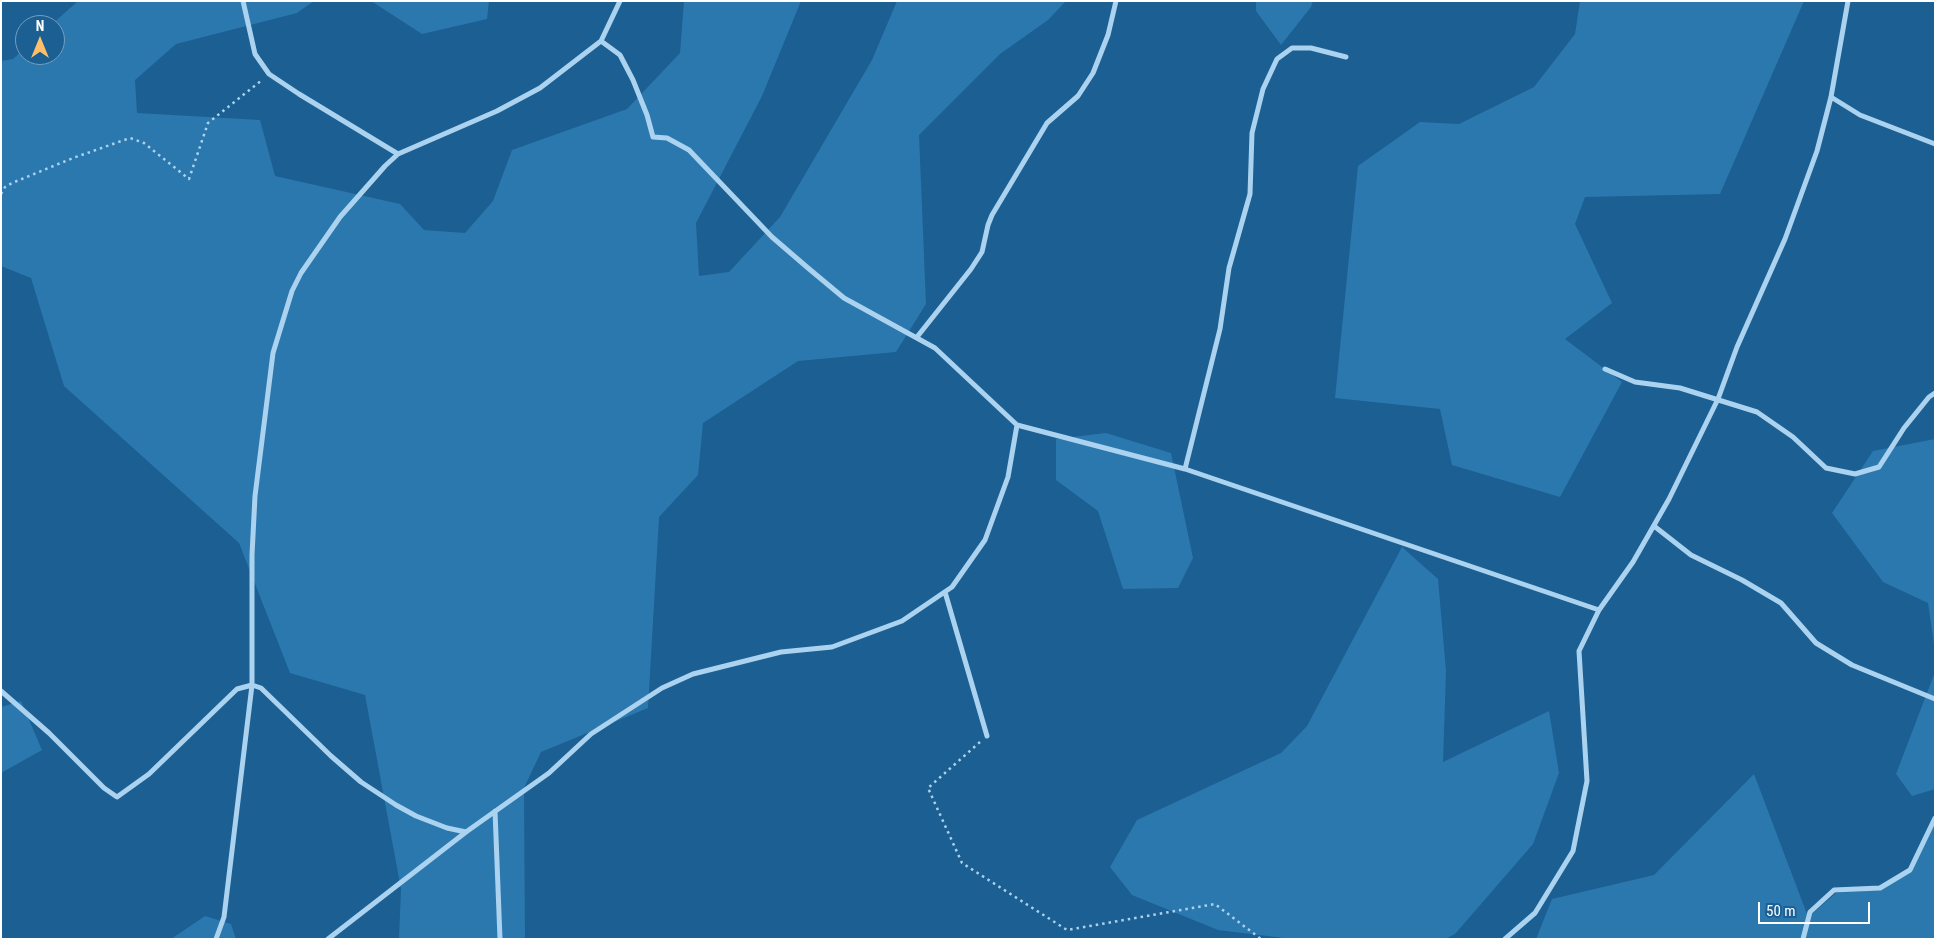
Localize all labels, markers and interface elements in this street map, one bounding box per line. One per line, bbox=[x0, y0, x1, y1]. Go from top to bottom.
north arrow bbox=[15, 15, 65, 65]
text: N bbox=[36, 18, 44, 34]
scale bar bbox=[1761, 892, 1874, 924]
text: 50 m bbox=[1766, 902, 1796, 920]

